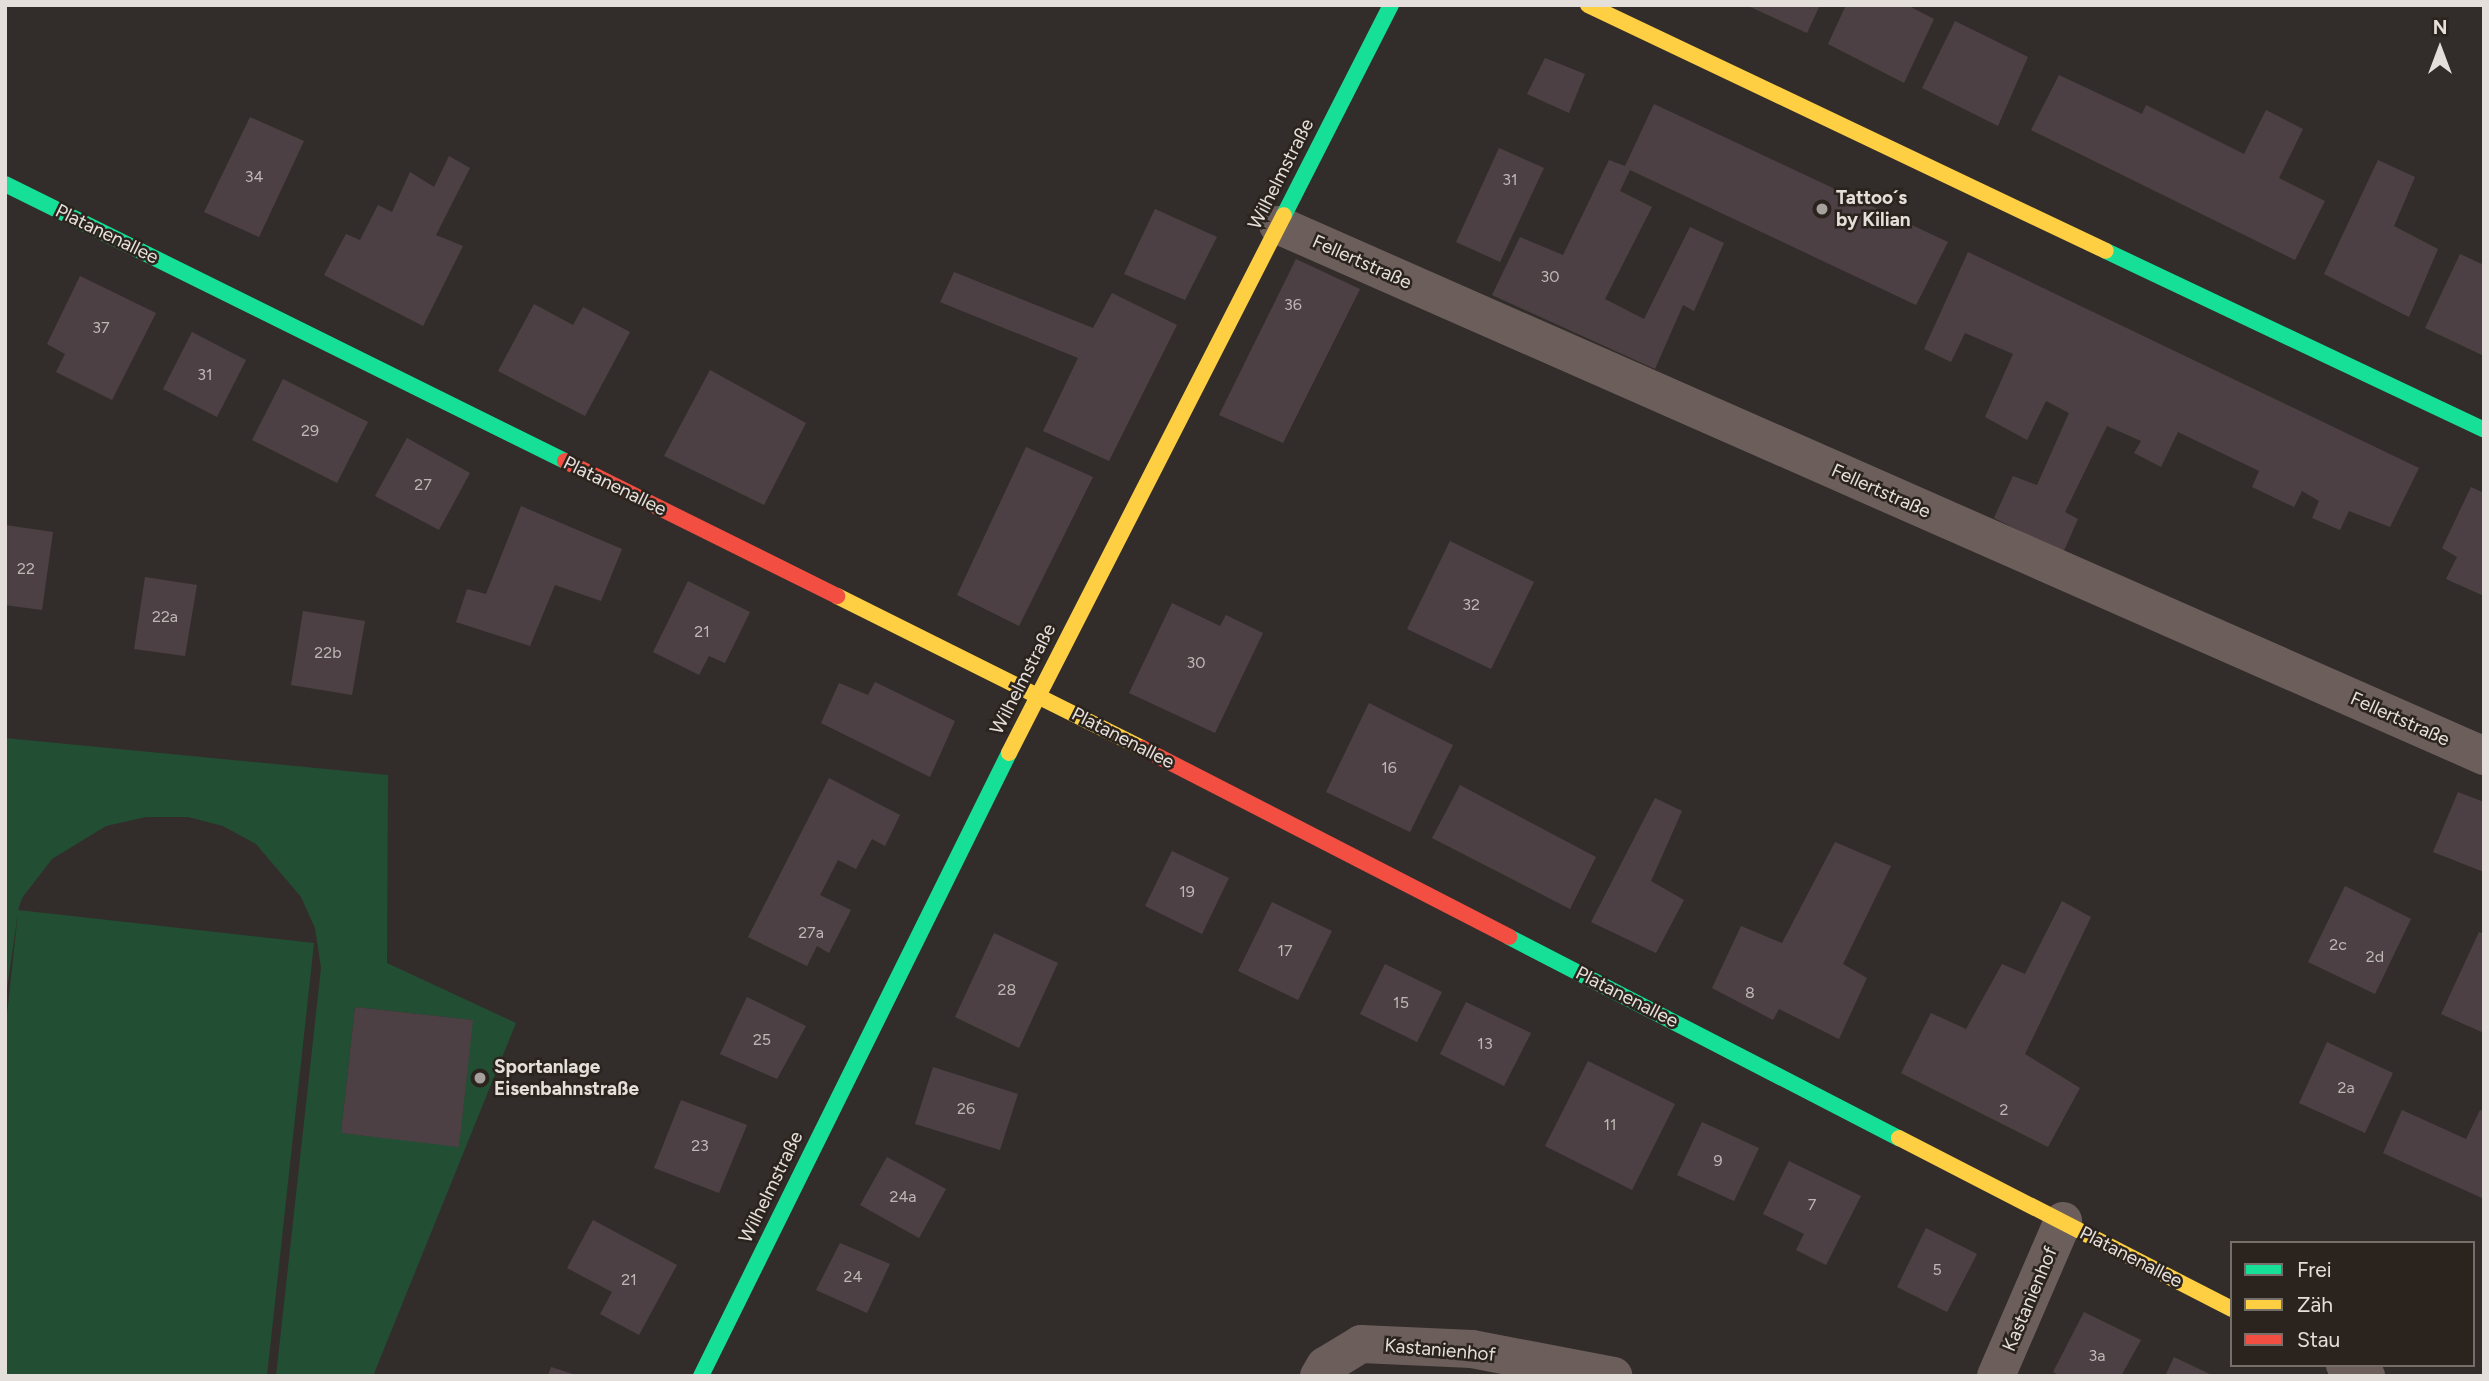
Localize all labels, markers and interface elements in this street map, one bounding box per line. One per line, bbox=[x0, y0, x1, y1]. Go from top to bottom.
north arrow bbox=[2405, 14, 2475, 84]
text: N bbox=[2433, 16, 2447, 39]
street label: Wilhelmstraße bbox=[1243, 115, 1319, 233]
house number: 34 bbox=[245, 167, 263, 187]
house number: 31 bbox=[1502, 170, 1518, 190]
place label: Tattoo´s by Kilian bbox=[1836, 187, 1911, 231]
street label: Platanenallee bbox=[52, 199, 162, 269]
marker: Tattoo´s by Kilian bbox=[1814, 201, 1830, 217]
street label: Fellertstraße bbox=[1309, 230, 1415, 294]
house number: 30 bbox=[1541, 267, 1559, 287]
house number: 36 bbox=[1284, 295, 1302, 315]
house number: 37 bbox=[92, 318, 110, 338]
house number: 31 bbox=[197, 365, 213, 385]
house number: 29 bbox=[301, 421, 319, 441]
street label: Platanenallee bbox=[560, 451, 670, 521]
street label: Fellertstraße bbox=[1828, 459, 1934, 523]
house number: 27 bbox=[414, 475, 432, 495]
house number: 22 bbox=[17, 559, 35, 579]
house number: 32 bbox=[1462, 595, 1480, 615]
house number: 22a bbox=[152, 607, 178, 627]
street label: Wilhelmstraße bbox=[985, 620, 1061, 738]
house number: 21 bbox=[694, 622, 710, 642]
house number: 22b bbox=[314, 643, 342, 663]
house number: 30 bbox=[1187, 653, 1205, 673]
street label: Fellertstraße bbox=[2347, 687, 2453, 751]
street label: Platanenallee bbox=[1068, 702, 1178, 774]
house number: 16 bbox=[1381, 758, 1397, 778]
house number: 19 bbox=[1179, 882, 1195, 902]
house number: 27a bbox=[798, 923, 824, 943]
house number: 2c bbox=[2329, 935, 2347, 955]
house number: 17 bbox=[1277, 941, 1293, 961]
house number: 2d bbox=[2366, 947, 2384, 967]
street label: Platanenallee bbox=[1572, 961, 1682, 1033]
house number: 28 bbox=[998, 980, 1016, 1000]
house number: 8 bbox=[1745, 983, 1755, 1003]
house number: 15 bbox=[1393, 993, 1409, 1013]
house number: 25 bbox=[753, 1030, 771, 1050]
house number: 13 bbox=[1477, 1034, 1493, 1054]
place label: Sportanlage Eisenbahnstraße bbox=[494, 1056, 639, 1100]
marker: Sportanlage Eisenbahnstraße bbox=[472, 1070, 488, 1086]
house number: 2a bbox=[2337, 1078, 2355, 1098]
house number: 26 bbox=[957, 1099, 975, 1119]
house number: 2 bbox=[2000, 1100, 2008, 1120]
house number: 11 bbox=[1603, 1115, 1617, 1135]
street label: Wilhelmstraße bbox=[734, 1127, 808, 1247]
house number: 23 bbox=[691, 1136, 709, 1156]
house number: 9 bbox=[1713, 1151, 1723, 1171]
house number: 24a bbox=[889, 1187, 917, 1207]
house number: 7 bbox=[1808, 1195, 1816, 1215]
street label: Platanenallee bbox=[2076, 1221, 2186, 1293]
legend bbox=[2230, 1241, 2475, 1367]
street label: Kastanienhof bbox=[1998, 1243, 2062, 1355]
text: Frei bbox=[2297, 1257, 2332, 1282]
house number: 5 bbox=[1932, 1260, 1942, 1280]
house number: 24 bbox=[844, 1267, 862, 1287]
house number: 21 bbox=[621, 1270, 637, 1290]
text: Zäh bbox=[2297, 1292, 2333, 1317]
text: Stau bbox=[2297, 1327, 2340, 1352]
street label: Kastanienhof bbox=[1384, 1334, 1496, 1366]
house number: 3a bbox=[2089, 1346, 2105, 1366]

